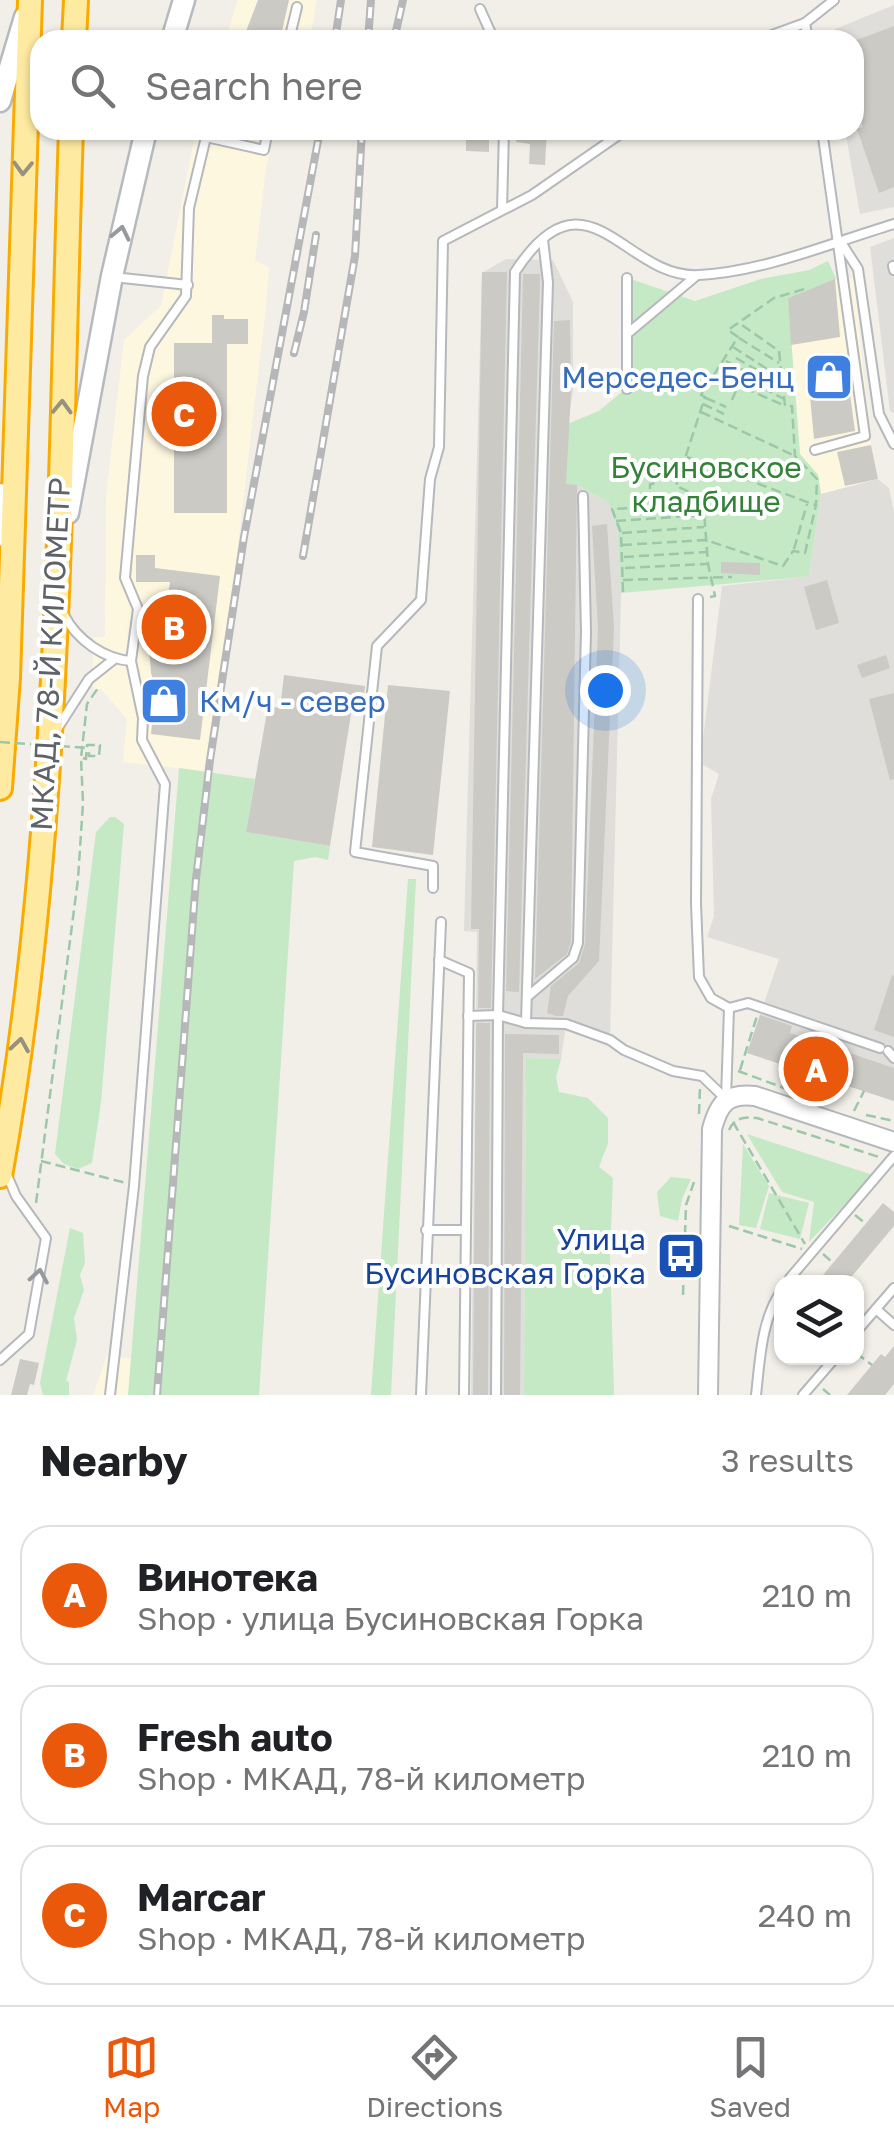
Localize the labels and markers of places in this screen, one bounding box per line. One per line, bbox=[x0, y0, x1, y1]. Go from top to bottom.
shop icon: Мерседес-Бенц bbox=[803, 351, 855, 403]
place label: Мерседес-Бенц bbox=[561, 359, 794, 395]
pin: C bbox=[152, 376, 216, 452]
pin: B bbox=[142, 590, 206, 664]
shop icon: Км/ч - север bbox=[138, 675, 190, 727]
place label: Км/ч - север bbox=[199, 683, 386, 719]
pin: A bbox=[784, 1032, 848, 1106]
place label: Улица Бусиновская Горка bbox=[364, 1221, 646, 1291]
bus stop icon: Улица Бусиновская Горка bbox=[655, 1230, 707, 1282]

